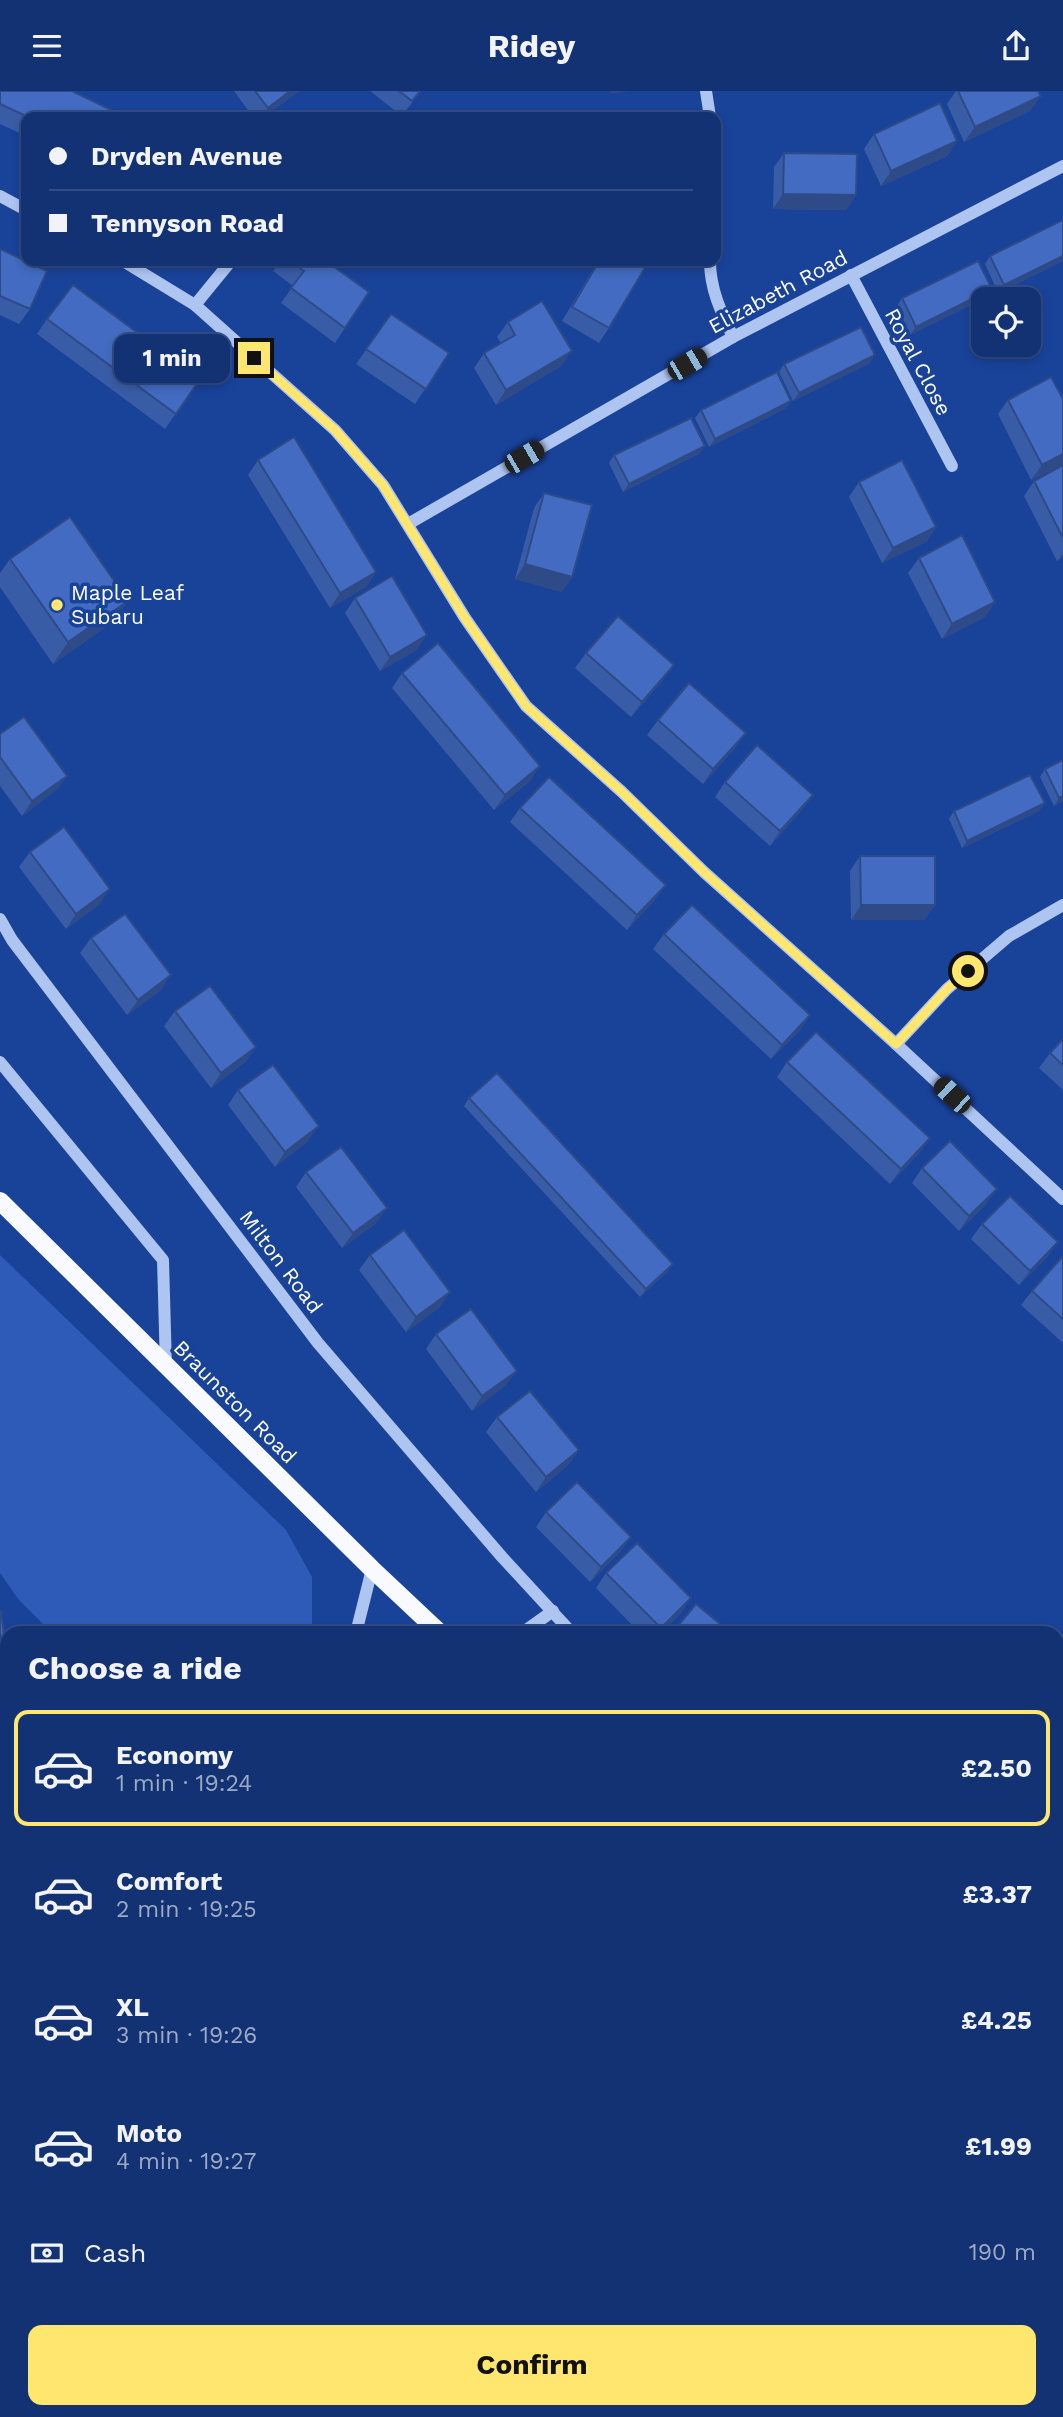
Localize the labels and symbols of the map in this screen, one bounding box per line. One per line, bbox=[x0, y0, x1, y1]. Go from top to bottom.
street label: Elizabeth Road bbox=[704, 244, 851, 339]
street label: Royal Close bbox=[880, 304, 957, 420]
callout: 1 min bbox=[114, 334, 230, 383]
route end bbox=[238, 342, 270, 374]
car bbox=[664, 344, 711, 384]
car bbox=[501, 437, 548, 477]
place label: Maple Leaf Subaru bbox=[71, 580, 184, 629]
marker: Maple Leaf Subaru bbox=[49, 597, 65, 613]
route start bbox=[952, 955, 984, 987]
car bbox=[930, 1073, 975, 1117]
street label: Milton Road bbox=[235, 1205, 328, 1318]
street label: Braunston Road bbox=[169, 1335, 302, 1468]

